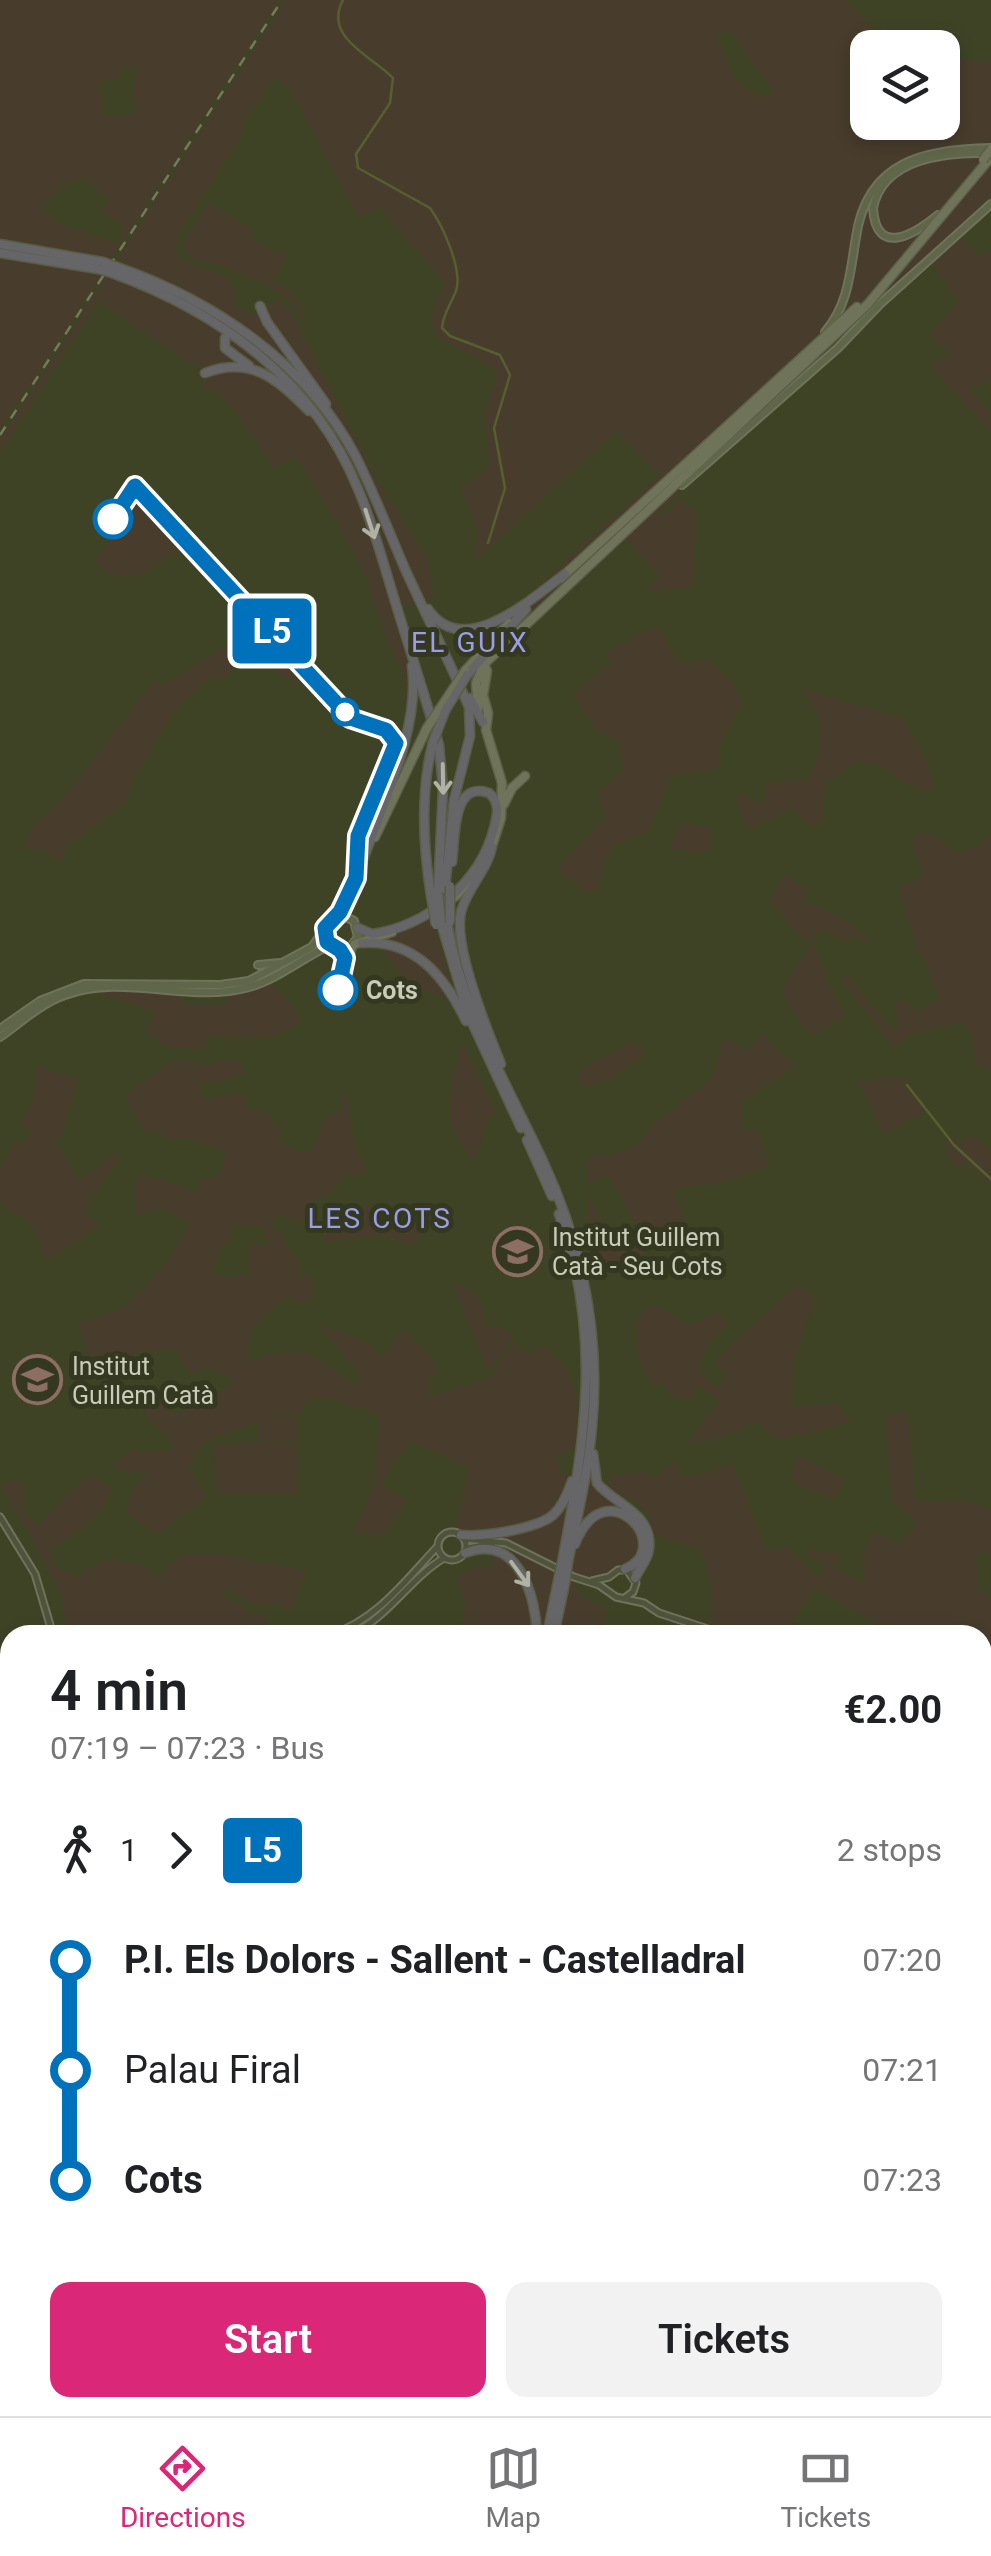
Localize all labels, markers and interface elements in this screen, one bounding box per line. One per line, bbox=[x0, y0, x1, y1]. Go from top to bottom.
map controls bbox=[850, 30, 960, 140]
button: layers bbox=[850, 30, 960, 140]
unlabelled marker bbox=[94, 500, 132, 538]
one-way arrow bbox=[362, 508, 380, 540]
line badge: L5 bbox=[227, 598, 317, 664]
text: L5 bbox=[252, 611, 292, 652]
district label: EL GUIX bbox=[411, 626, 529, 659]
unlabelled marker bbox=[332, 699, 358, 725]
one-way arrow bbox=[433, 763, 452, 795]
marker: Cots bbox=[319, 971, 357, 1009]
place label: Cots bbox=[366, 976, 418, 1005]
district label: LES COTS bbox=[308, 1202, 452, 1235]
place label: Institut Guillem Catà - Seu Cots bbox=[552, 1223, 723, 1281]
school or university icon: Institut Guillem Catà - Seu Cots bbox=[491, 1225, 543, 1277]
place label: Institut Guillem Catà bbox=[72, 1352, 214, 1410]
school or university icon: Institut Guillem Catà bbox=[11, 1354, 63, 1406]
one-way arrow bbox=[509, 1560, 530, 1587]
text: 4 min bbox=[50, 1659, 188, 1723]
text: €2.00 bbox=[844, 1688, 942, 1732]
text: 07:19 – 07:23 · Bus bbox=[50, 1729, 325, 1767]
icon: walk bbox=[50, 1823, 105, 1878]
icon: forward bbox=[153, 1823, 208, 1878]
text: L5 bbox=[243, 1830, 282, 1871]
text: 1 bbox=[120, 1831, 138, 1869]
text: 2 stops bbox=[837, 1831, 942, 1869]
text: P.I. Els Dolors - Sallent - Castelladral bbox=[124, 1938, 745, 1982]
text: 07:20 bbox=[862, 1941, 942, 1979]
text: Palau Firal bbox=[124, 2048, 301, 2092]
text: 07:21 bbox=[862, 2051, 942, 2089]
text: Cots bbox=[124, 2158, 203, 2202]
text: 07:23 bbox=[862, 2161, 942, 2199]
button: Start bbox=[50, 2282, 486, 2397]
button: Tickets bbox=[506, 2282, 942, 2397]
tab: Directions bbox=[120, 2441, 246, 2534]
tab: Map bbox=[485, 2441, 541, 2534]
tab: Tickets bbox=[781, 2441, 871, 2534]

